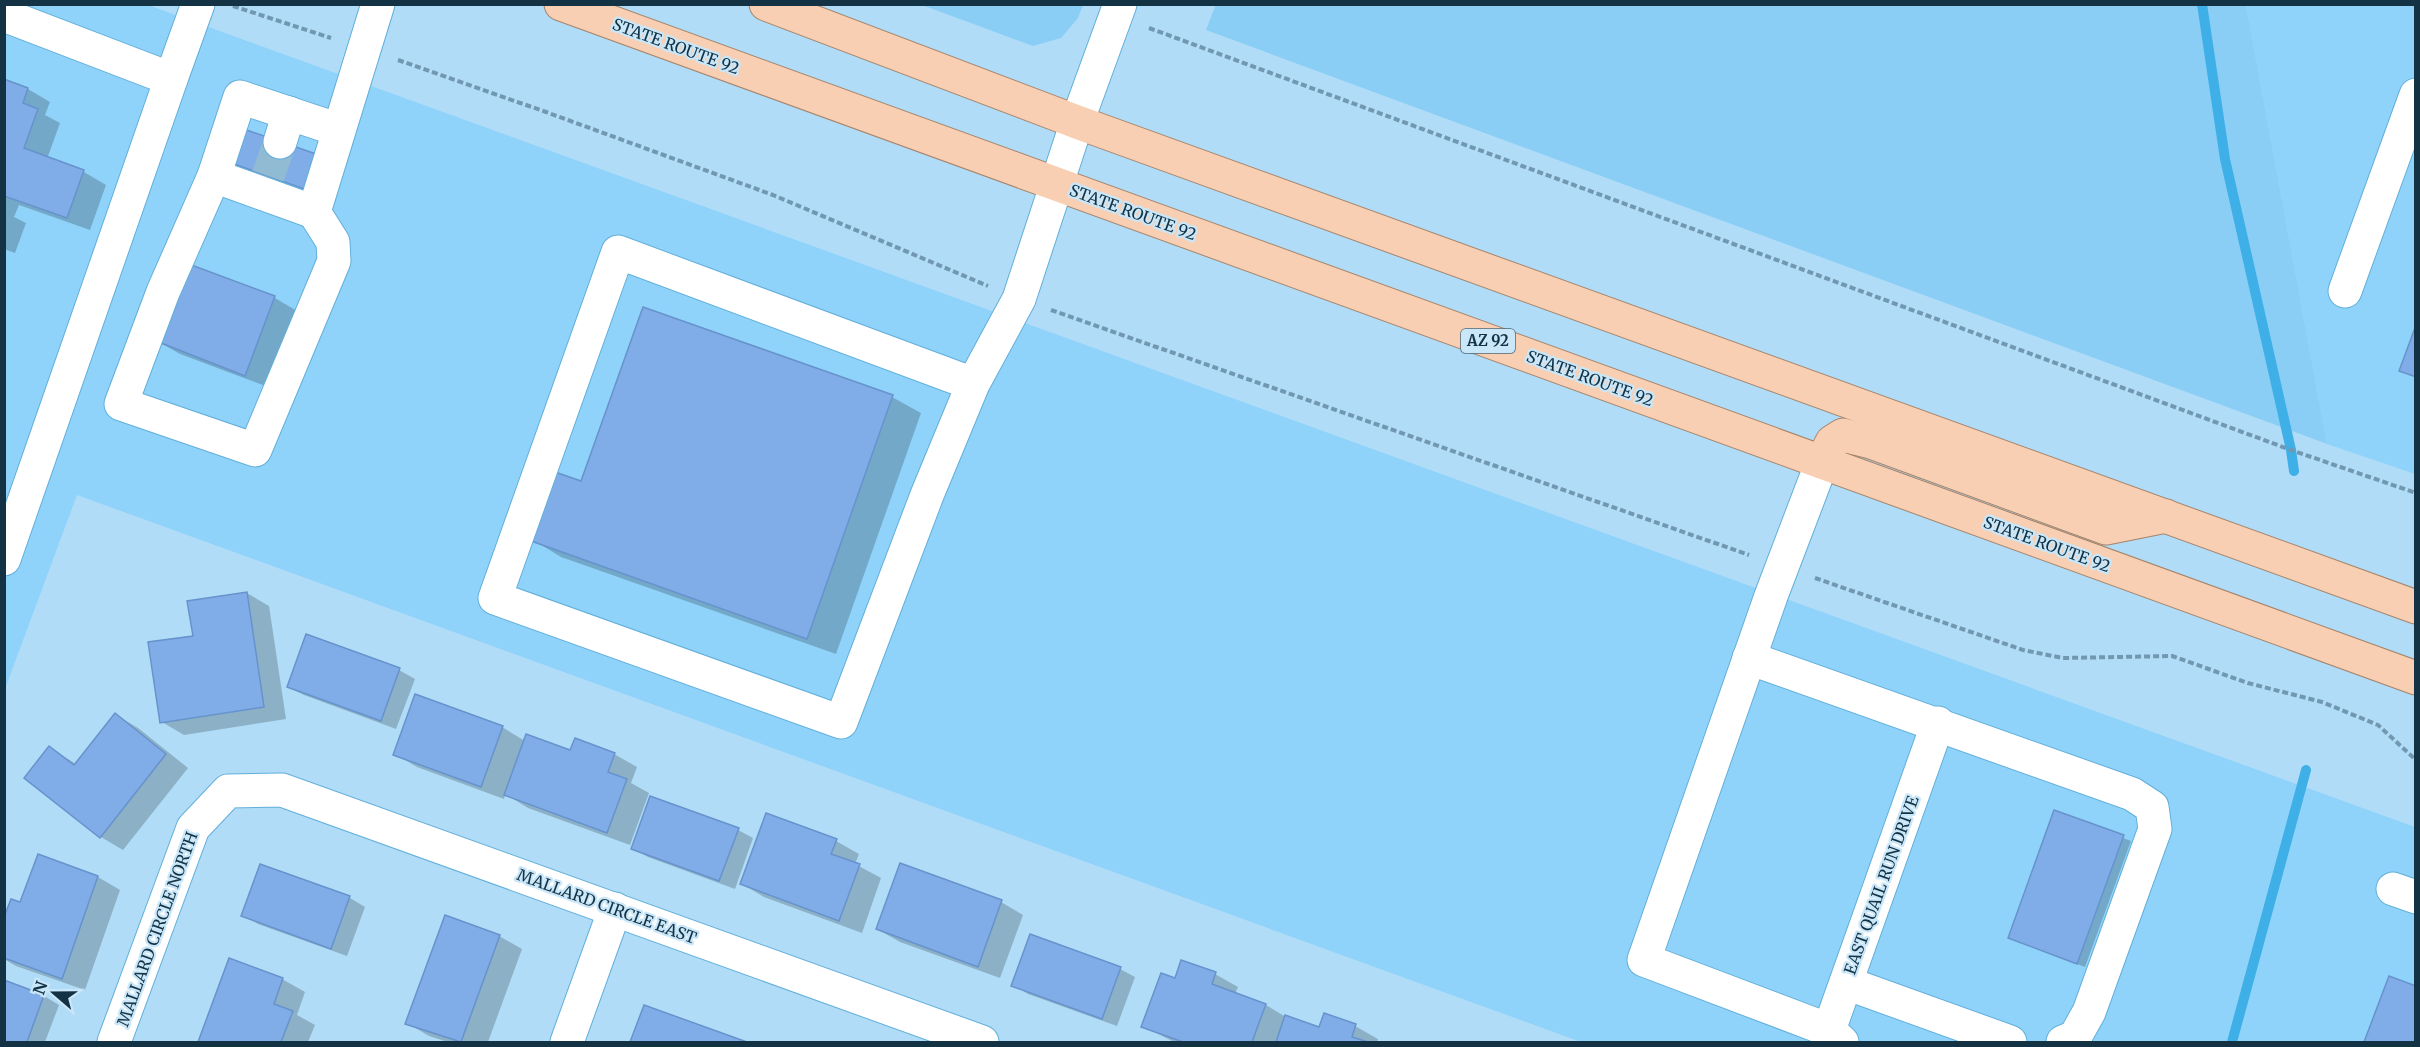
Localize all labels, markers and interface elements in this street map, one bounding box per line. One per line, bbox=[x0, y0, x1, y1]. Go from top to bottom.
street label: STATE ROUTE 92 bbox=[610, 14, 742, 78]
street label: STATE ROUTE 92 bbox=[1067, 180, 1199, 244]
road number: AZ 92 bbox=[1461, 329, 1515, 353]
street label: STATE ROUTE 92 bbox=[1524, 346, 1656, 410]
street label: STATE ROUTE 92 bbox=[1981, 512, 2113, 576]
street label: EAST QUAIL RUN DRIVE bbox=[1839, 792, 1923, 977]
street label: MALLARD CIRCLE NORTH bbox=[112, 829, 202, 1029]
street label: MALLARD CIRCLE EAST bbox=[514, 864, 700, 948]
north arrow bbox=[24, 963, 84, 1023]
text: N bbox=[28, 978, 52, 997]

